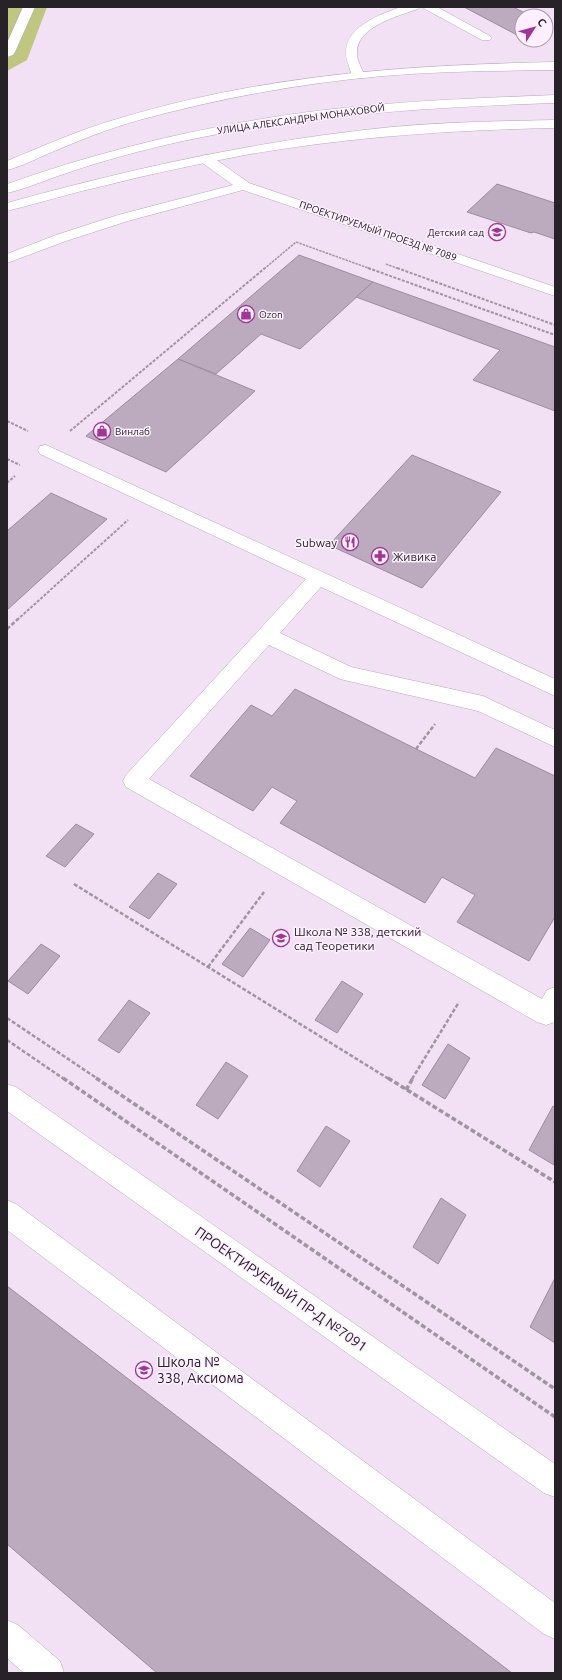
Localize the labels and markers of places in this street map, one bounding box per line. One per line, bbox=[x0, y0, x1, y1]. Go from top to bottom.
school or university icon: Детский сад bbox=[487, 222, 507, 242]
place label: Детский сад bbox=[427, 227, 484, 238]
shop icon: Ozon bbox=[236, 304, 256, 324]
place label: Ozon bbox=[259, 309, 283, 320]
shop icon: Винлаб bbox=[92, 421, 112, 441]
place label: Винлаб bbox=[115, 426, 150, 437]
restaurant icon: Subway bbox=[340, 532, 360, 552]
place label: Subway bbox=[296, 536, 337, 549]
pharmacy icon: Живика bbox=[370, 546, 390, 566]
place label: Живика bbox=[393, 550, 437, 563]
place label: Школа № 338, детский сад Теоретики bbox=[294, 925, 421, 952]
school or university icon: Школа № 338, детский сад Теоретики bbox=[271, 928, 291, 948]
place label: Школа № 338, Аксиома bbox=[157, 1354, 244, 1386]
school or university icon: Школа № 338, Аксиома bbox=[134, 1360, 154, 1380]

